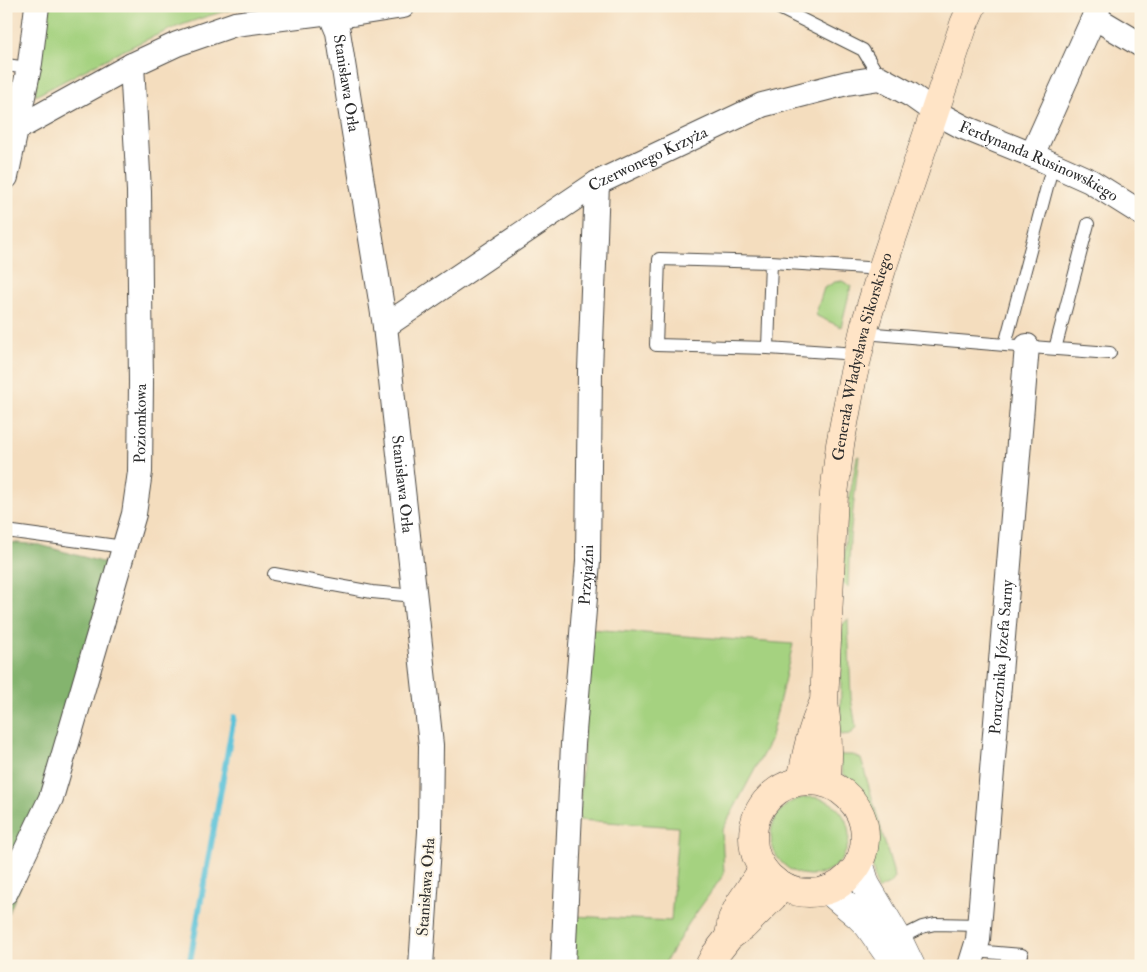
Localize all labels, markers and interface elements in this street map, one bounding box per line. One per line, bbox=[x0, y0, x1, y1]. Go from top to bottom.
street label: Stanisława Orła bbox=[329, 33, 364, 134]
street label: Ferdynanda Rusinowskiego bbox=[956, 117, 1122, 206]
street label: Czerwonego Krzyża bbox=[584, 122, 711, 196]
street label: Generała Władysława Sikorskiego bbox=[828, 250, 897, 462]
street label: Poziomkowa bbox=[130, 383, 151, 464]
street label: Stanisława Orła bbox=[387, 434, 418, 535]
street label: Przyjaźni bbox=[574, 544, 598, 606]
street label: Porucznika Józefa Sarny bbox=[985, 578, 1018, 735]
street label: Stanisława Orła bbox=[413, 837, 439, 937]

